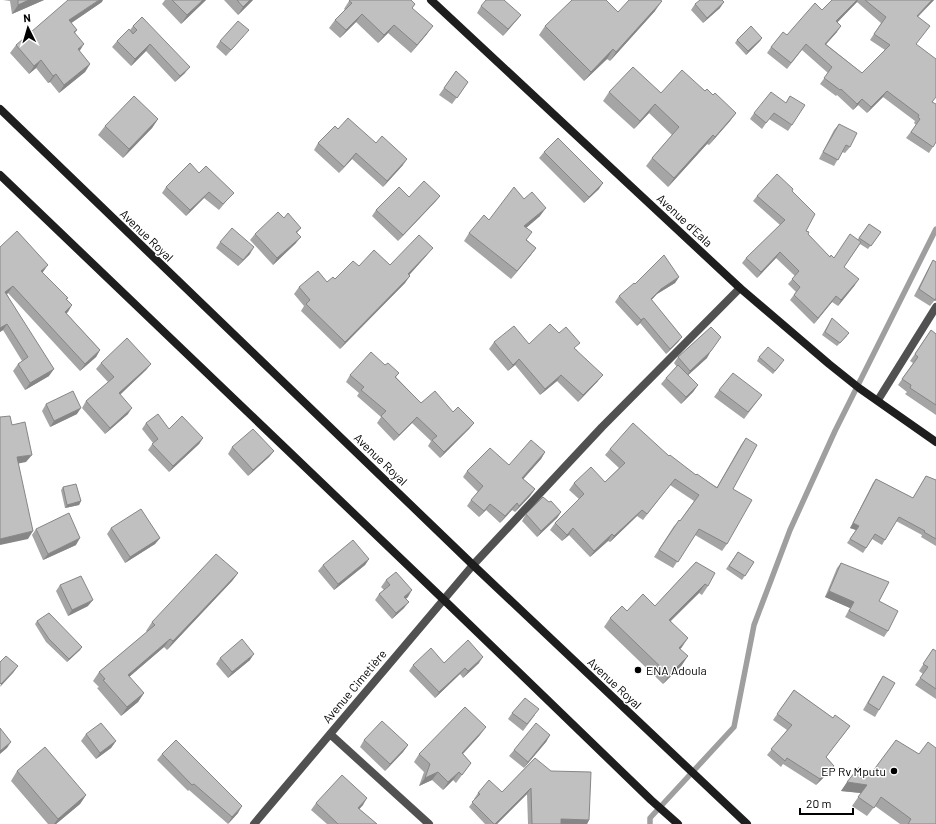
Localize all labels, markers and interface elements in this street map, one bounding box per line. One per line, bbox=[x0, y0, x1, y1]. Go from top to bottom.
north arrow bbox=[8, 8, 48, 48]
text: N bbox=[23, 11, 31, 24]
street label: Avenue d'Eala bbox=[654, 191, 716, 249]
street label: Avenue Royal bbox=[118, 206, 176, 264]
street label: Avenue Royal bbox=[352, 430, 410, 488]
street label: Avenue Cimetière bbox=[319, 646, 389, 726]
street label: Avenue Royal bbox=[585, 655, 645, 711]
place label: ENA Adoula bbox=[646, 663, 707, 677]
marker: ENA Adoula bbox=[633, 665, 643, 675]
place label: EP Rv Mputu bbox=[821, 764, 886, 778]
marker: EP Rv Mputu bbox=[889, 766, 899, 776]
scale bar bbox=[800, 790, 853, 816]
text: 20 m bbox=[806, 796, 832, 810]

